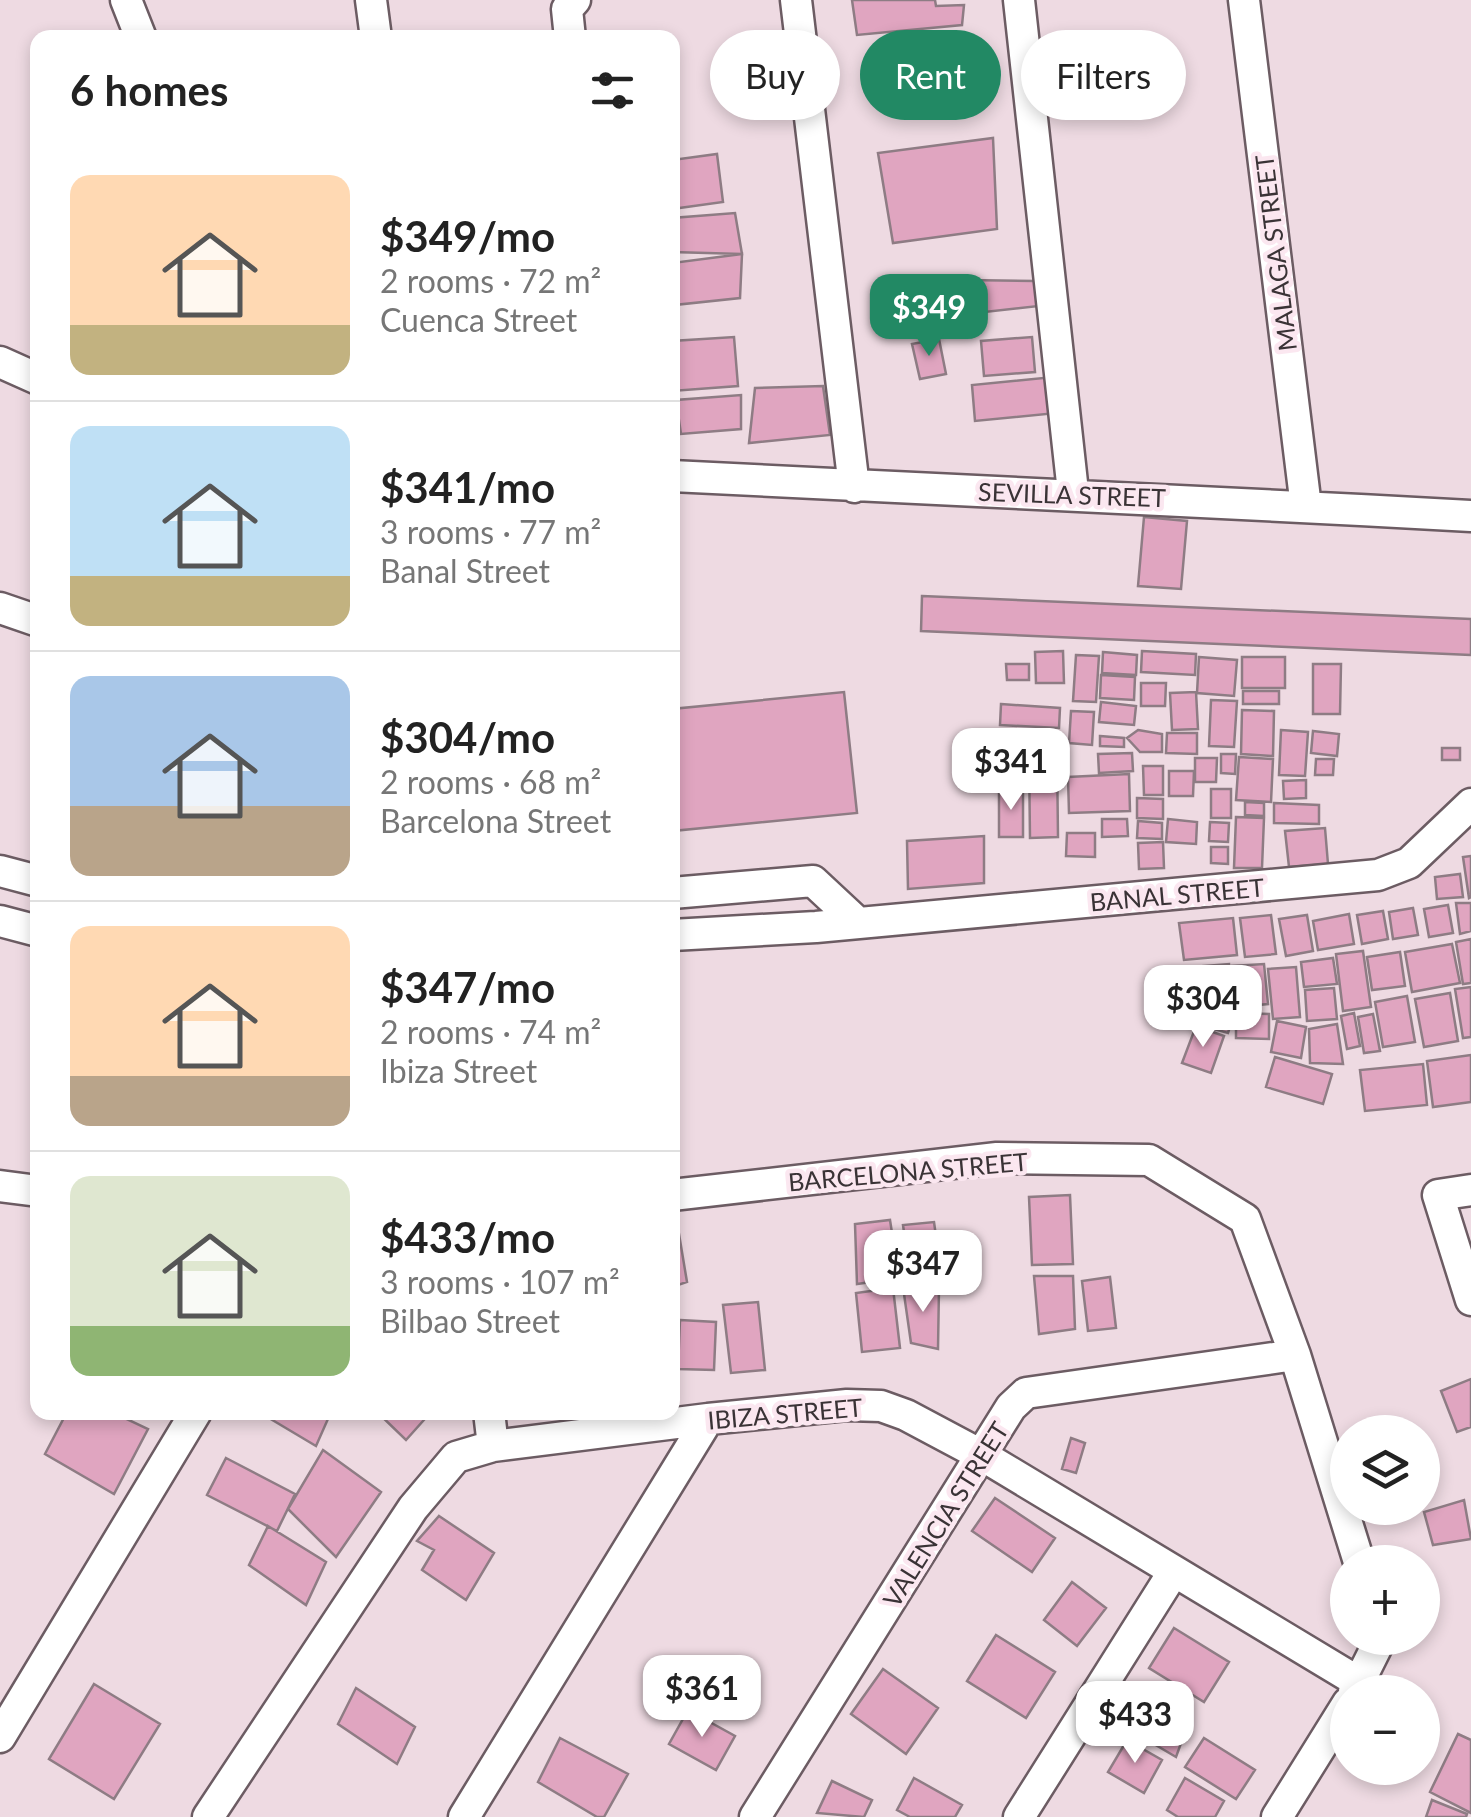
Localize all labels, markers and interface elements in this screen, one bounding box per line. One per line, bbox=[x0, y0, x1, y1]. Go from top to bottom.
chip: Buy bbox=[710, 30, 840, 120]
chip: Rent bbox=[860, 30, 1001, 120]
chip: Filters bbox=[1021, 30, 1186, 120]
icon: filters bbox=[585, 63, 640, 118]
text: 6 homes bbox=[70, 65, 228, 115]
street label: MALAGA STREET bbox=[1248, 153, 1302, 353]
text: $349/mo bbox=[380, 211, 555, 261]
icon: home bbox=[150, 215, 270, 335]
text: 2 rooms · 72 m² bbox=[380, 261, 601, 300]
pin: $349 bbox=[870, 274, 988, 359]
text: $349 bbox=[892, 287, 966, 326]
text: Cuenca Street bbox=[380, 300, 577, 339]
text: $341/mo bbox=[380, 462, 555, 512]
icon: home bbox=[150, 466, 270, 586]
street label: SEVILLA STREET bbox=[978, 476, 1167, 512]
text: 3 rooms · 77 m² bbox=[380, 512, 601, 551]
text: Banal Street bbox=[380, 551, 550, 590]
text: $304/mo bbox=[380, 712, 555, 762]
icon: home bbox=[150, 716, 270, 836]
pin: $341 bbox=[952, 728, 1070, 813]
text: $341 bbox=[974, 741, 1048, 780]
text: 2 rooms · 68 m² bbox=[380, 762, 601, 801]
text: Barcelona Street bbox=[380, 801, 611, 840]
street label: BANAL STREET bbox=[1089, 871, 1266, 917]
text: $347/mo bbox=[380, 962, 555, 1012]
pin: $304 bbox=[1144, 965, 1262, 1050]
icon: home bbox=[150, 966, 270, 1086]
text: $304 bbox=[1166, 978, 1240, 1017]
text: 2 rooms · 74 m² bbox=[380, 1012, 601, 1051]
text: Ibiza Street bbox=[380, 1051, 537, 1090]
street label: BARCELONA STREET bbox=[787, 1146, 1029, 1196]
text: $433/mo bbox=[380, 1212, 555, 1262]
icon: home bbox=[150, 1216, 270, 1336]
pin: $347 bbox=[864, 1230, 982, 1315]
text: $347 bbox=[886, 1243, 960, 1282]
text: 3 rooms · 107 m² bbox=[380, 1262, 620, 1301]
text: Bilbao Street bbox=[380, 1301, 560, 1340]
street label: IBIZA STREET bbox=[706, 1391, 864, 1435]
map controls bbox=[1330, 1415, 1440, 1785]
button: layers bbox=[1330, 1415, 1440, 1525]
street label: VALENCIA STREET bbox=[876, 1416, 1014, 1612]
button: + bbox=[1330, 1545, 1440, 1655]
pin: $361 bbox=[643, 1655, 761, 1740]
text: $361 bbox=[665, 1668, 739, 1707]
button: − bbox=[1330, 1675, 1440, 1785]
pin: $433 bbox=[1076, 1681, 1194, 1766]
text: $433 bbox=[1098, 1694, 1172, 1733]

